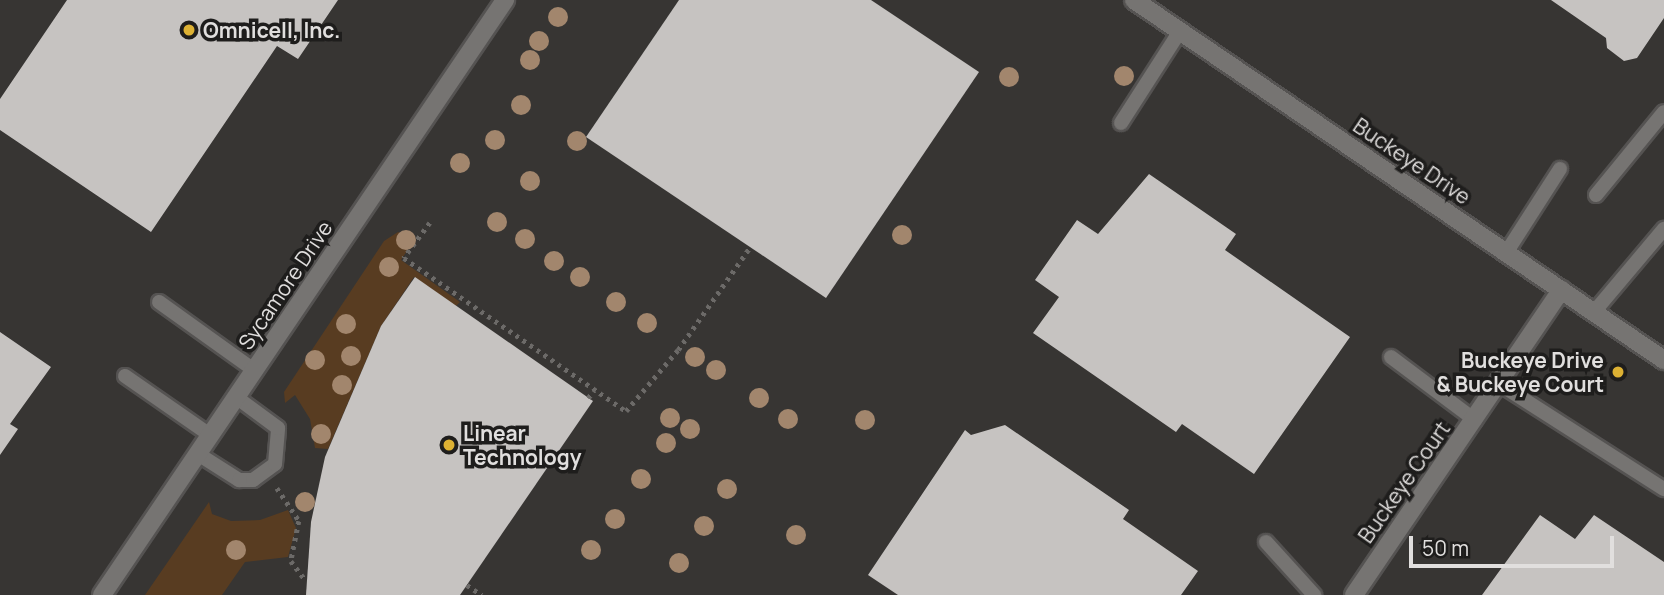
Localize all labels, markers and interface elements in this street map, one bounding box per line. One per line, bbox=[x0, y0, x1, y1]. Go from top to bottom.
place label: Omnicell, Inc. bbox=[203, 17, 340, 43]
marker: Omnicell, Inc. bbox=[181, 22, 197, 38]
street label: Buckeye Drive bbox=[1349, 113, 1475, 209]
street label: Sycamore Drive bbox=[233, 216, 337, 354]
place label: Buckeye Drive & Buckeye Court bbox=[1437, 347, 1604, 397]
marker: Buckeye Drive & Buckeye Court bbox=[1610, 364, 1626, 380]
street label: Buckeye Court bbox=[1353, 417, 1455, 547]
place label: Linear Technology bbox=[463, 420, 581, 470]
marker: Linear Technology bbox=[441, 437, 457, 453]
scale bar bbox=[1412, 522, 1617, 566]
text: 50 m bbox=[1422, 534, 1469, 562]

